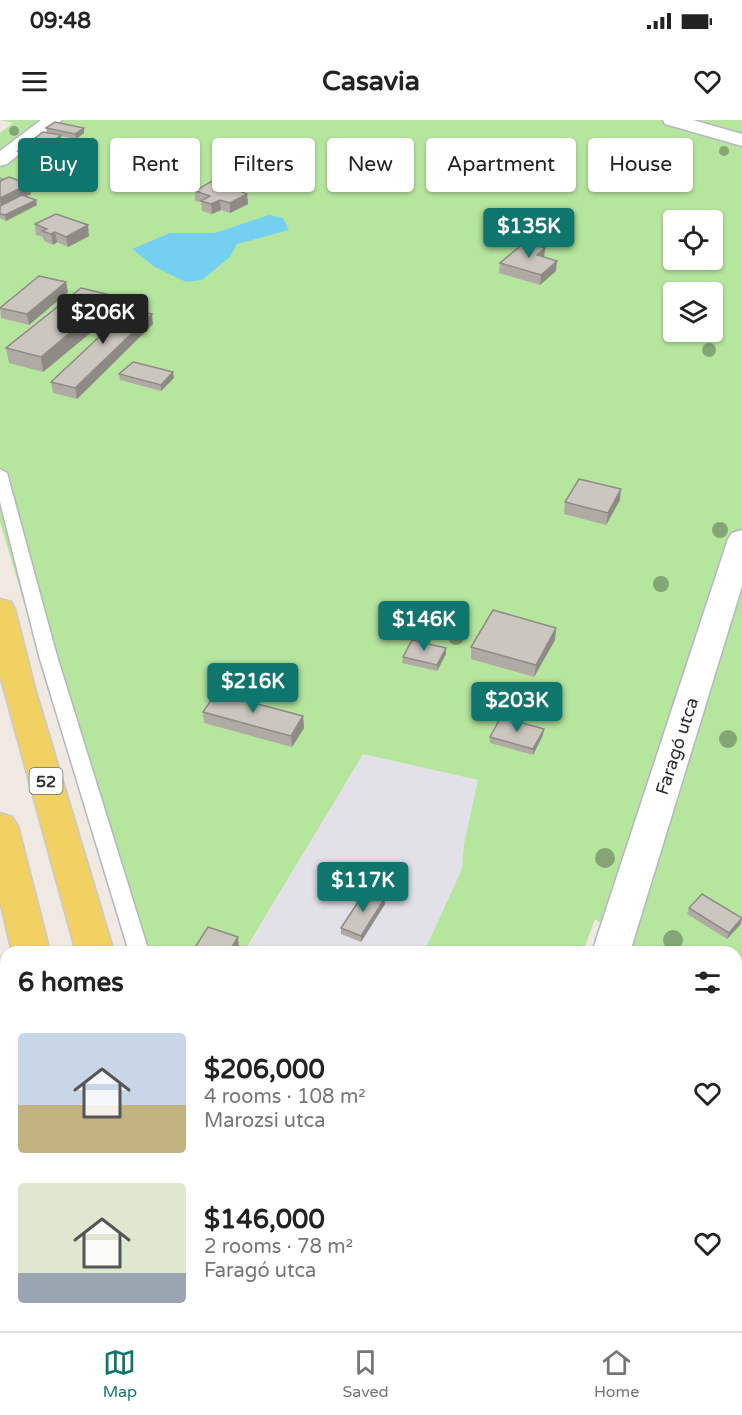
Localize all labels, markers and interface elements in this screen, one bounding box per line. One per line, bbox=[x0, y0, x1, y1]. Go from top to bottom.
text: 09:48 bbox=[30, 8, 91, 34]
icon: menu bbox=[18, 65, 51, 98]
text: Casavia bbox=[322, 65, 420, 98]
icon: heart bbox=[691, 65, 724, 98]
chip: Buy bbox=[18, 138, 98, 192]
chip: Rent bbox=[110, 138, 200, 192]
chip: Filters bbox=[212, 138, 315, 192]
chip: New bbox=[327, 138, 414, 192]
chip: Apartment bbox=[426, 138, 576, 192]
chip: House bbox=[588, 138, 693, 192]
pin: $135K bbox=[487, 208, 571, 259]
map controls bbox=[663, 210, 723, 342]
button: locate bbox=[663, 210, 723, 270]
text: $135K bbox=[497, 215, 561, 239]
button: layers bbox=[663, 282, 723, 342]
pin: $206K bbox=[61, 294, 145, 345]
text: $206K bbox=[71, 301, 135, 325]
pin: $146K bbox=[382, 601, 466, 652]
text: $146K bbox=[392, 608, 456, 632]
pin: $216K bbox=[211, 663, 295, 714]
text: $216K bbox=[221, 670, 285, 694]
pin: $203K bbox=[475, 682, 559, 733]
text: $203K bbox=[485, 689, 549, 713]
street label: Faragó utca bbox=[651, 695, 703, 797]
road number: 52 bbox=[30, 768, 63, 794]
pin: $117K bbox=[321, 862, 405, 913]
text: $117K bbox=[331, 869, 395, 893]
icon: filters bbox=[691, 966, 724, 999]
text: 6 homes bbox=[18, 967, 124, 998]
text: $206,000 bbox=[204, 1054, 325, 1085]
icon: home bbox=[66, 1057, 138, 1129]
icon: heart bbox=[691, 1077, 724, 1110]
text: 4 rooms · 108 m² bbox=[204, 1085, 366, 1109]
text: Marozsi utca bbox=[204, 1109, 325, 1133]
text: $146,000 bbox=[204, 1204, 325, 1235]
icon: home bbox=[66, 1207, 138, 1279]
icon: heart bbox=[691, 1227, 724, 1260]
text: 2 rooms · 78 m² bbox=[204, 1235, 353, 1259]
text: Faragó utca bbox=[204, 1259, 316, 1283]
tab: Map bbox=[103, 1346, 137, 1402]
tab: Saved bbox=[342, 1346, 389, 1402]
tab: Home bbox=[594, 1346, 639, 1402]

